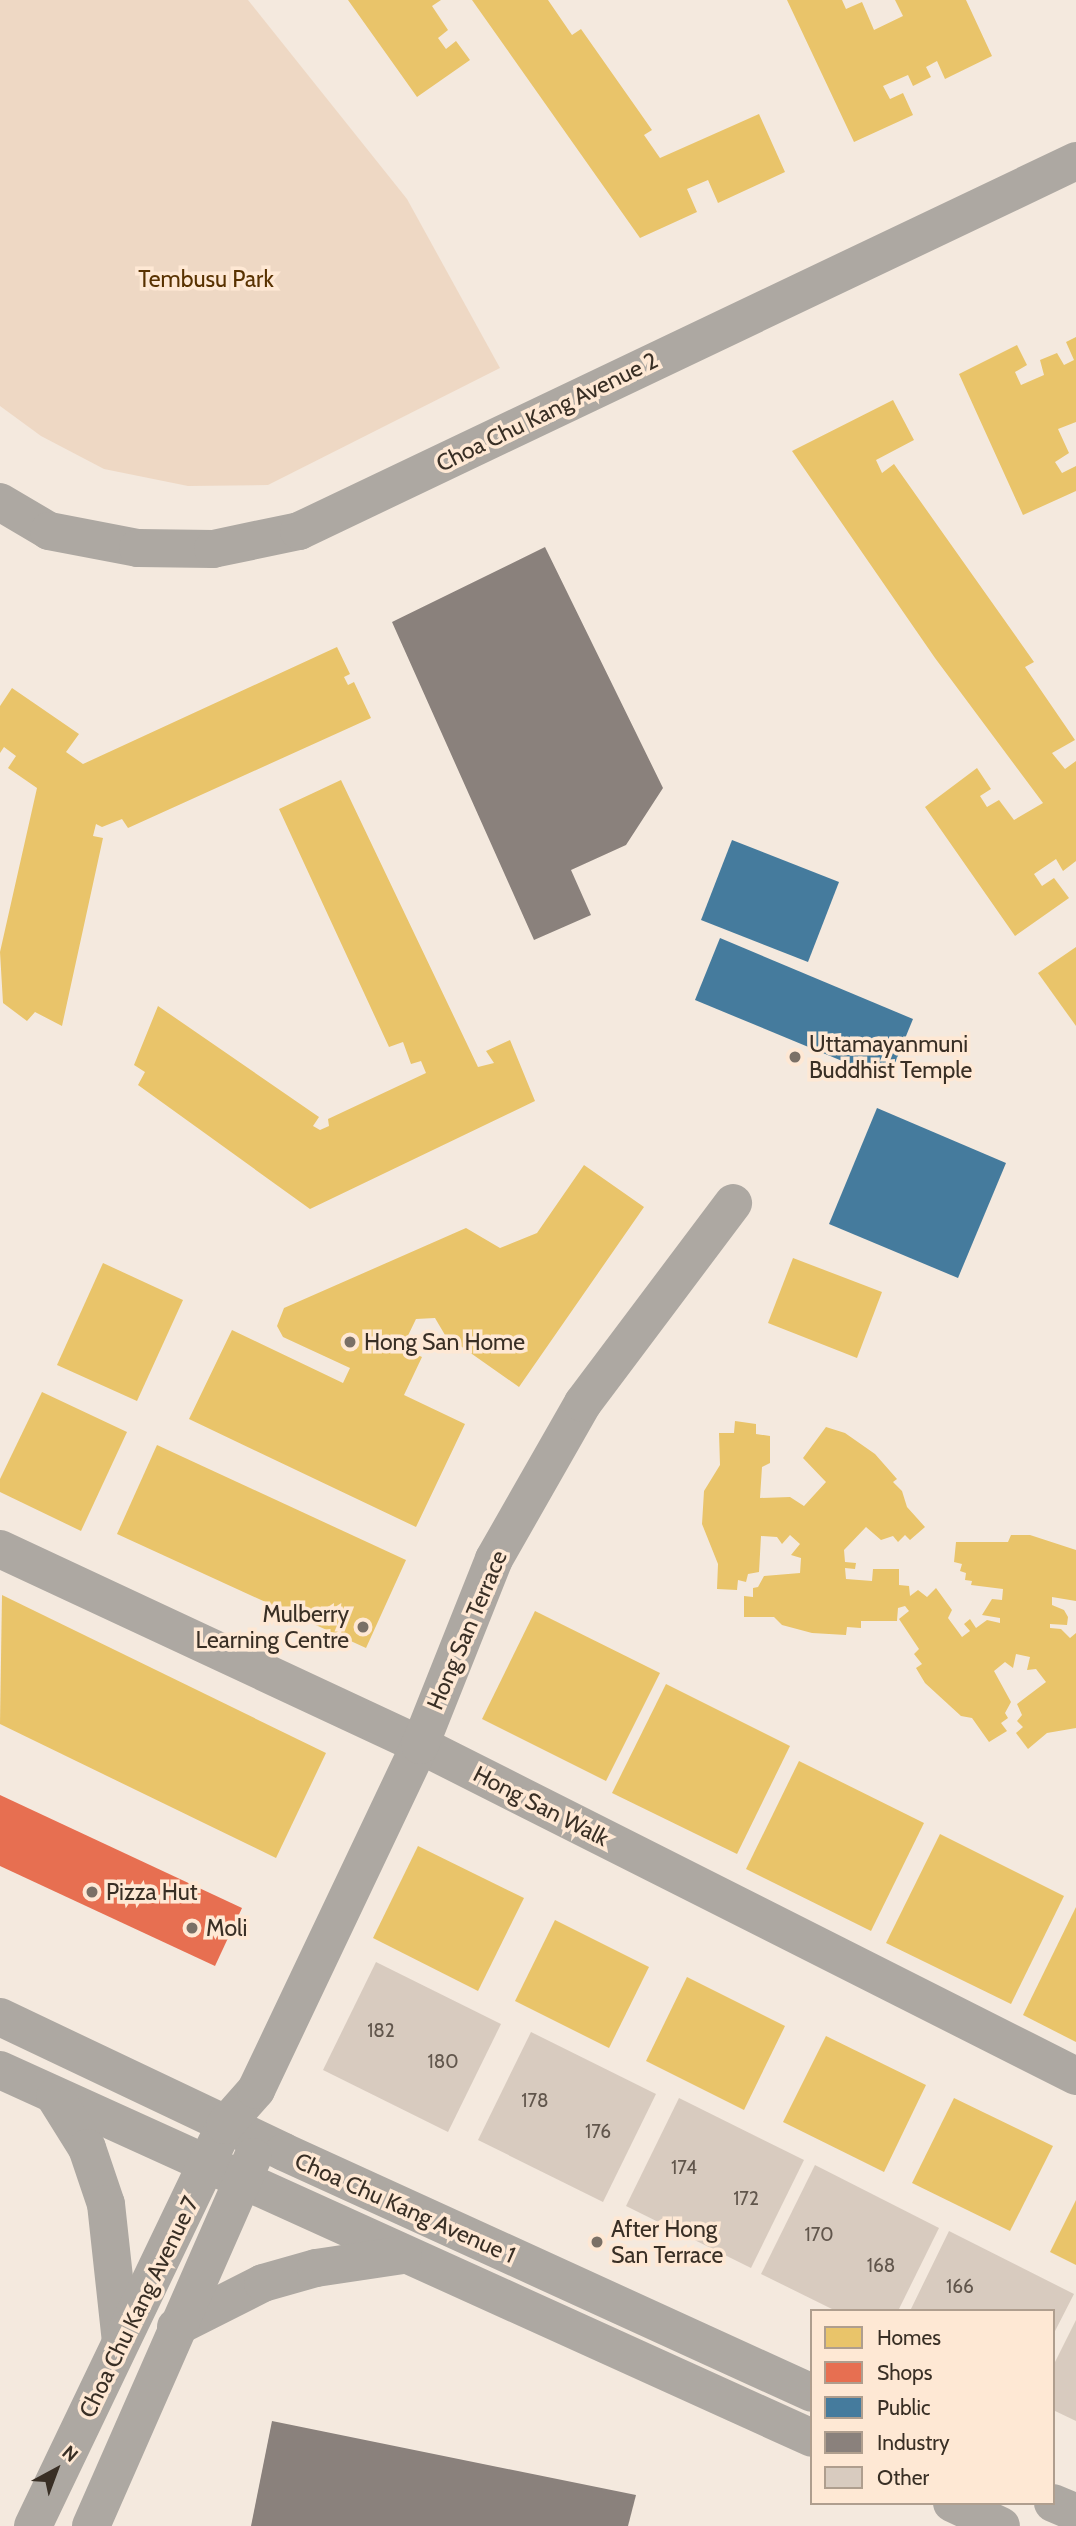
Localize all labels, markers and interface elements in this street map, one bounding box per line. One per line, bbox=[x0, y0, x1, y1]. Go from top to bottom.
park label: Tembusu Park bbox=[138, 265, 274, 293]
street label: Choa Chu Kang Avenue 2 bbox=[432, 346, 662, 478]
place label: Uttamayanmuni Buddhist Temple bbox=[809, 1030, 972, 1084]
marker: Uttamayanmuni Buddhist Temple bbox=[787, 1049, 803, 1065]
place label: Hong San Home bbox=[364, 1328, 525, 1356]
marker: Hong San Home bbox=[342, 1334, 358, 1350]
street label: Hong San Terrace bbox=[421, 1546, 513, 1714]
place label: Mulberry Learning Centre bbox=[196, 1600, 349, 1654]
marker: Mulberry Learning Centre bbox=[355, 1619, 371, 1635]
street label: Hong San Walk bbox=[469, 1760, 613, 1852]
place label: Pizza Hut bbox=[106, 1878, 198, 1906]
marker: Pizza Hut bbox=[84, 1884, 100, 1900]
place label: Moli bbox=[206, 1914, 247, 1942]
marker: Moli bbox=[184, 1920, 200, 1936]
house number: 182 bbox=[367, 2020, 395, 2042]
house number: 180 bbox=[428, 2051, 458, 2073]
house number: 178 bbox=[521, 2090, 549, 2112]
house number: 176 bbox=[585, 2121, 611, 2143]
street label: Choa Chu Kang Avenue 1 bbox=[290, 2147, 520, 2269]
house number: 174 bbox=[671, 2157, 697, 2179]
house number: 172 bbox=[733, 2188, 759, 2210]
street label: Choa Chu Kang Avenue 7 bbox=[73, 2192, 205, 2422]
place label: After Hong San Terrace bbox=[611, 2215, 723, 2269]
house number: 170 bbox=[805, 2224, 833, 2246]
marker: After Hong San Terrace bbox=[589, 2234, 605, 2250]
house number: 168 bbox=[867, 2255, 895, 2277]
house number: 166 bbox=[946, 2276, 974, 2298]
legend bbox=[810, 2309, 1055, 2505]
text: Homes bbox=[877, 2325, 941, 2350]
text: Shops bbox=[877, 2360, 932, 2385]
text: Public bbox=[877, 2395, 931, 2420]
text: Industry bbox=[877, 2430, 950, 2455]
north arrow bbox=[21, 2435, 91, 2505]
text: N bbox=[57, 2441, 83, 2467]
text: Other bbox=[877, 2465, 929, 2490]

